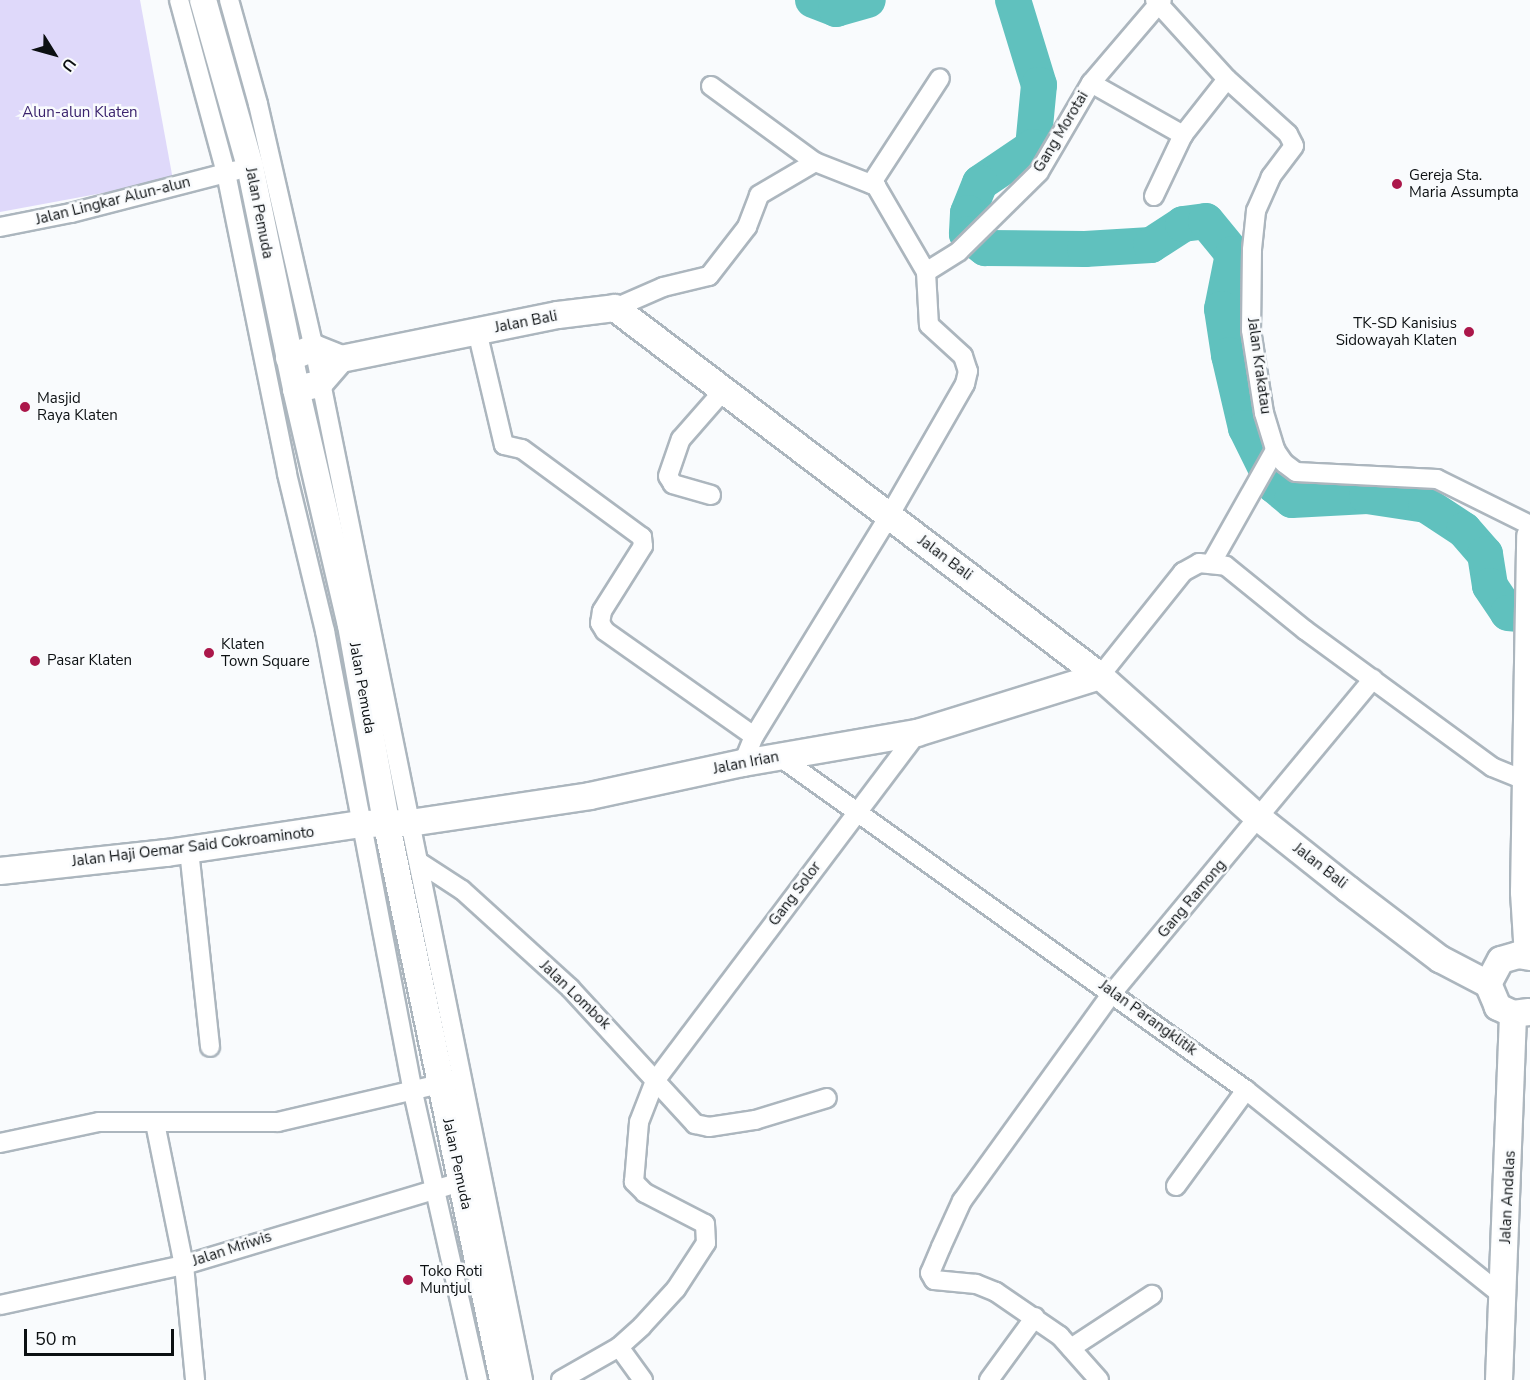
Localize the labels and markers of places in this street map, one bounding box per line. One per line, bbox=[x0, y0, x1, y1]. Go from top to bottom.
place label: Gereja Sta. Maria Assumpta bbox=[1409, 166, 1519, 201]
marker: Gereja Sta. Maria Assumpta bbox=[1390, 177, 1404, 191]
place label: TK-SD Kanisius Sidowayah Klaten bbox=[1336, 314, 1457, 349]
marker: TK-SD Kanisius Sidowayah Klaten bbox=[1462, 325, 1476, 339]
place label: Masjid Raya Klaten bbox=[37, 389, 118, 424]
marker: Masjid Raya Klaten bbox=[18, 400, 32, 414]
place label: Klaten Town Square bbox=[221, 635, 310, 670]
marker: Klaten Town Square bbox=[202, 646, 216, 660]
place label: Pasar Klaten bbox=[47, 652, 132, 670]
marker: Pasar Klaten bbox=[28, 654, 42, 668]
place label: Toko Roti Muntjul bbox=[420, 1262, 483, 1297]
marker: Toko Roti Muntjul bbox=[401, 1273, 415, 1287]

